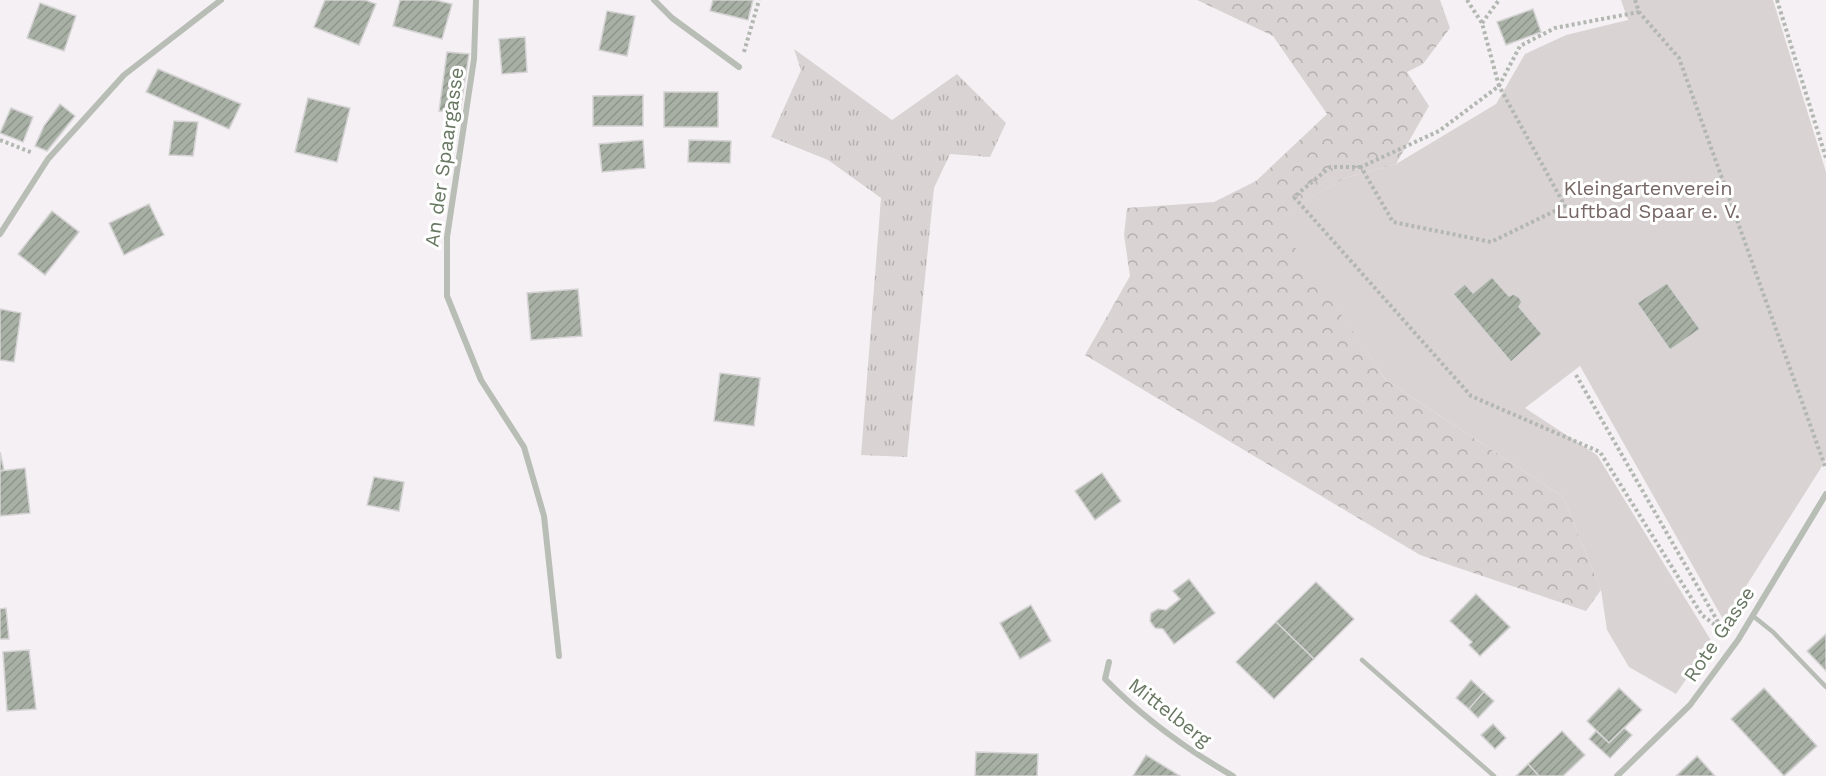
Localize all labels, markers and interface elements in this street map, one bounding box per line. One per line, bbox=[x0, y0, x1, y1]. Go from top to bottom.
street label: An der Spaargasse bbox=[420, 66, 468, 248]
park label: Kleingartenverein Luftbad Spaar e. V. bbox=[1556, 176, 1740, 223]
street label: Rote Gasse bbox=[1678, 582, 1760, 686]
street label: Mittelberg bbox=[1124, 672, 1216, 752]

